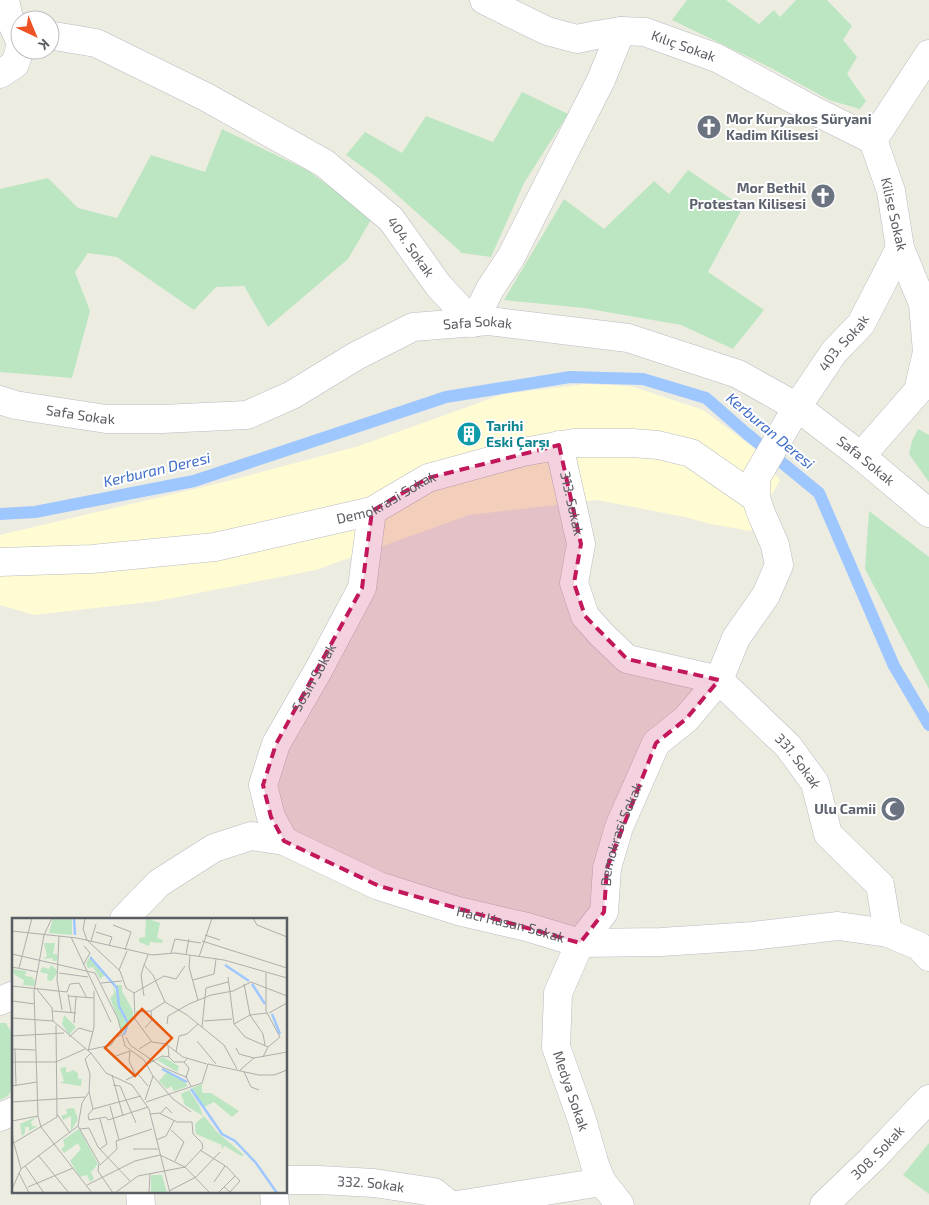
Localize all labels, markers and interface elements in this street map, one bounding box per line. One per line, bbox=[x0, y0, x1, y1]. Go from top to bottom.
north arrow bbox=[10, 10, 60, 60]
street label: Kılıç Sokak bbox=[649, 26, 718, 65]
text: K bbox=[35, 36, 53, 54]
place label: Mor Kuryakos Süryani Kadim Kilisesi bbox=[726, 110, 872, 143]
church icon: Mor Kuryakos Süryani Kadim Kilisesi bbox=[696, 114, 722, 140]
street label: Kilise Sokak bbox=[878, 175, 911, 252]
place label: Mor Bethil Protestan Kilisesi bbox=[689, 179, 806, 212]
church icon: Mor Bethil Protestan Kilisesi bbox=[810, 183, 836, 209]
street label: 404. Sokak bbox=[384, 213, 438, 280]
street label: Safa Sokak bbox=[442, 312, 513, 333]
street label: 403. Sokak bbox=[815, 312, 872, 374]
water label: Kerburan Deresi bbox=[723, 388, 819, 472]
street label: Safa Sokak bbox=[45, 401, 115, 427]
place label: Tarihi Eski Çarşı bbox=[486, 417, 550, 451]
building icon: Tarihi Eski Çarşı bbox=[456, 421, 482, 447]
street label: Safa Sokak bbox=[834, 432, 899, 489]
water label: Kerburan Deresi bbox=[101, 448, 212, 490]
street label: Demokrasi Sokak bbox=[335, 467, 438, 527]
street label: 313. Sokak bbox=[557, 470, 588, 537]
street label: Sosın Sokak bbox=[288, 640, 339, 714]
street label: 331. Sokak bbox=[772, 729, 825, 790]
street label: Demokrasi Sokak bbox=[597, 780, 646, 887]
mosque icon: Ulu Camii bbox=[880, 796, 906, 822]
place label: Ulu Camii bbox=[814, 800, 876, 817]
street label: Haci Hasan Sokak bbox=[455, 902, 567, 946]
inset map bbox=[12, 918, 288, 1192]
street label: Medya Sokak bbox=[550, 1048, 593, 1133]
street label: 308. Sokak bbox=[847, 1122, 907, 1183]
street label: 332. Sokak bbox=[337, 1172, 406, 1195]

